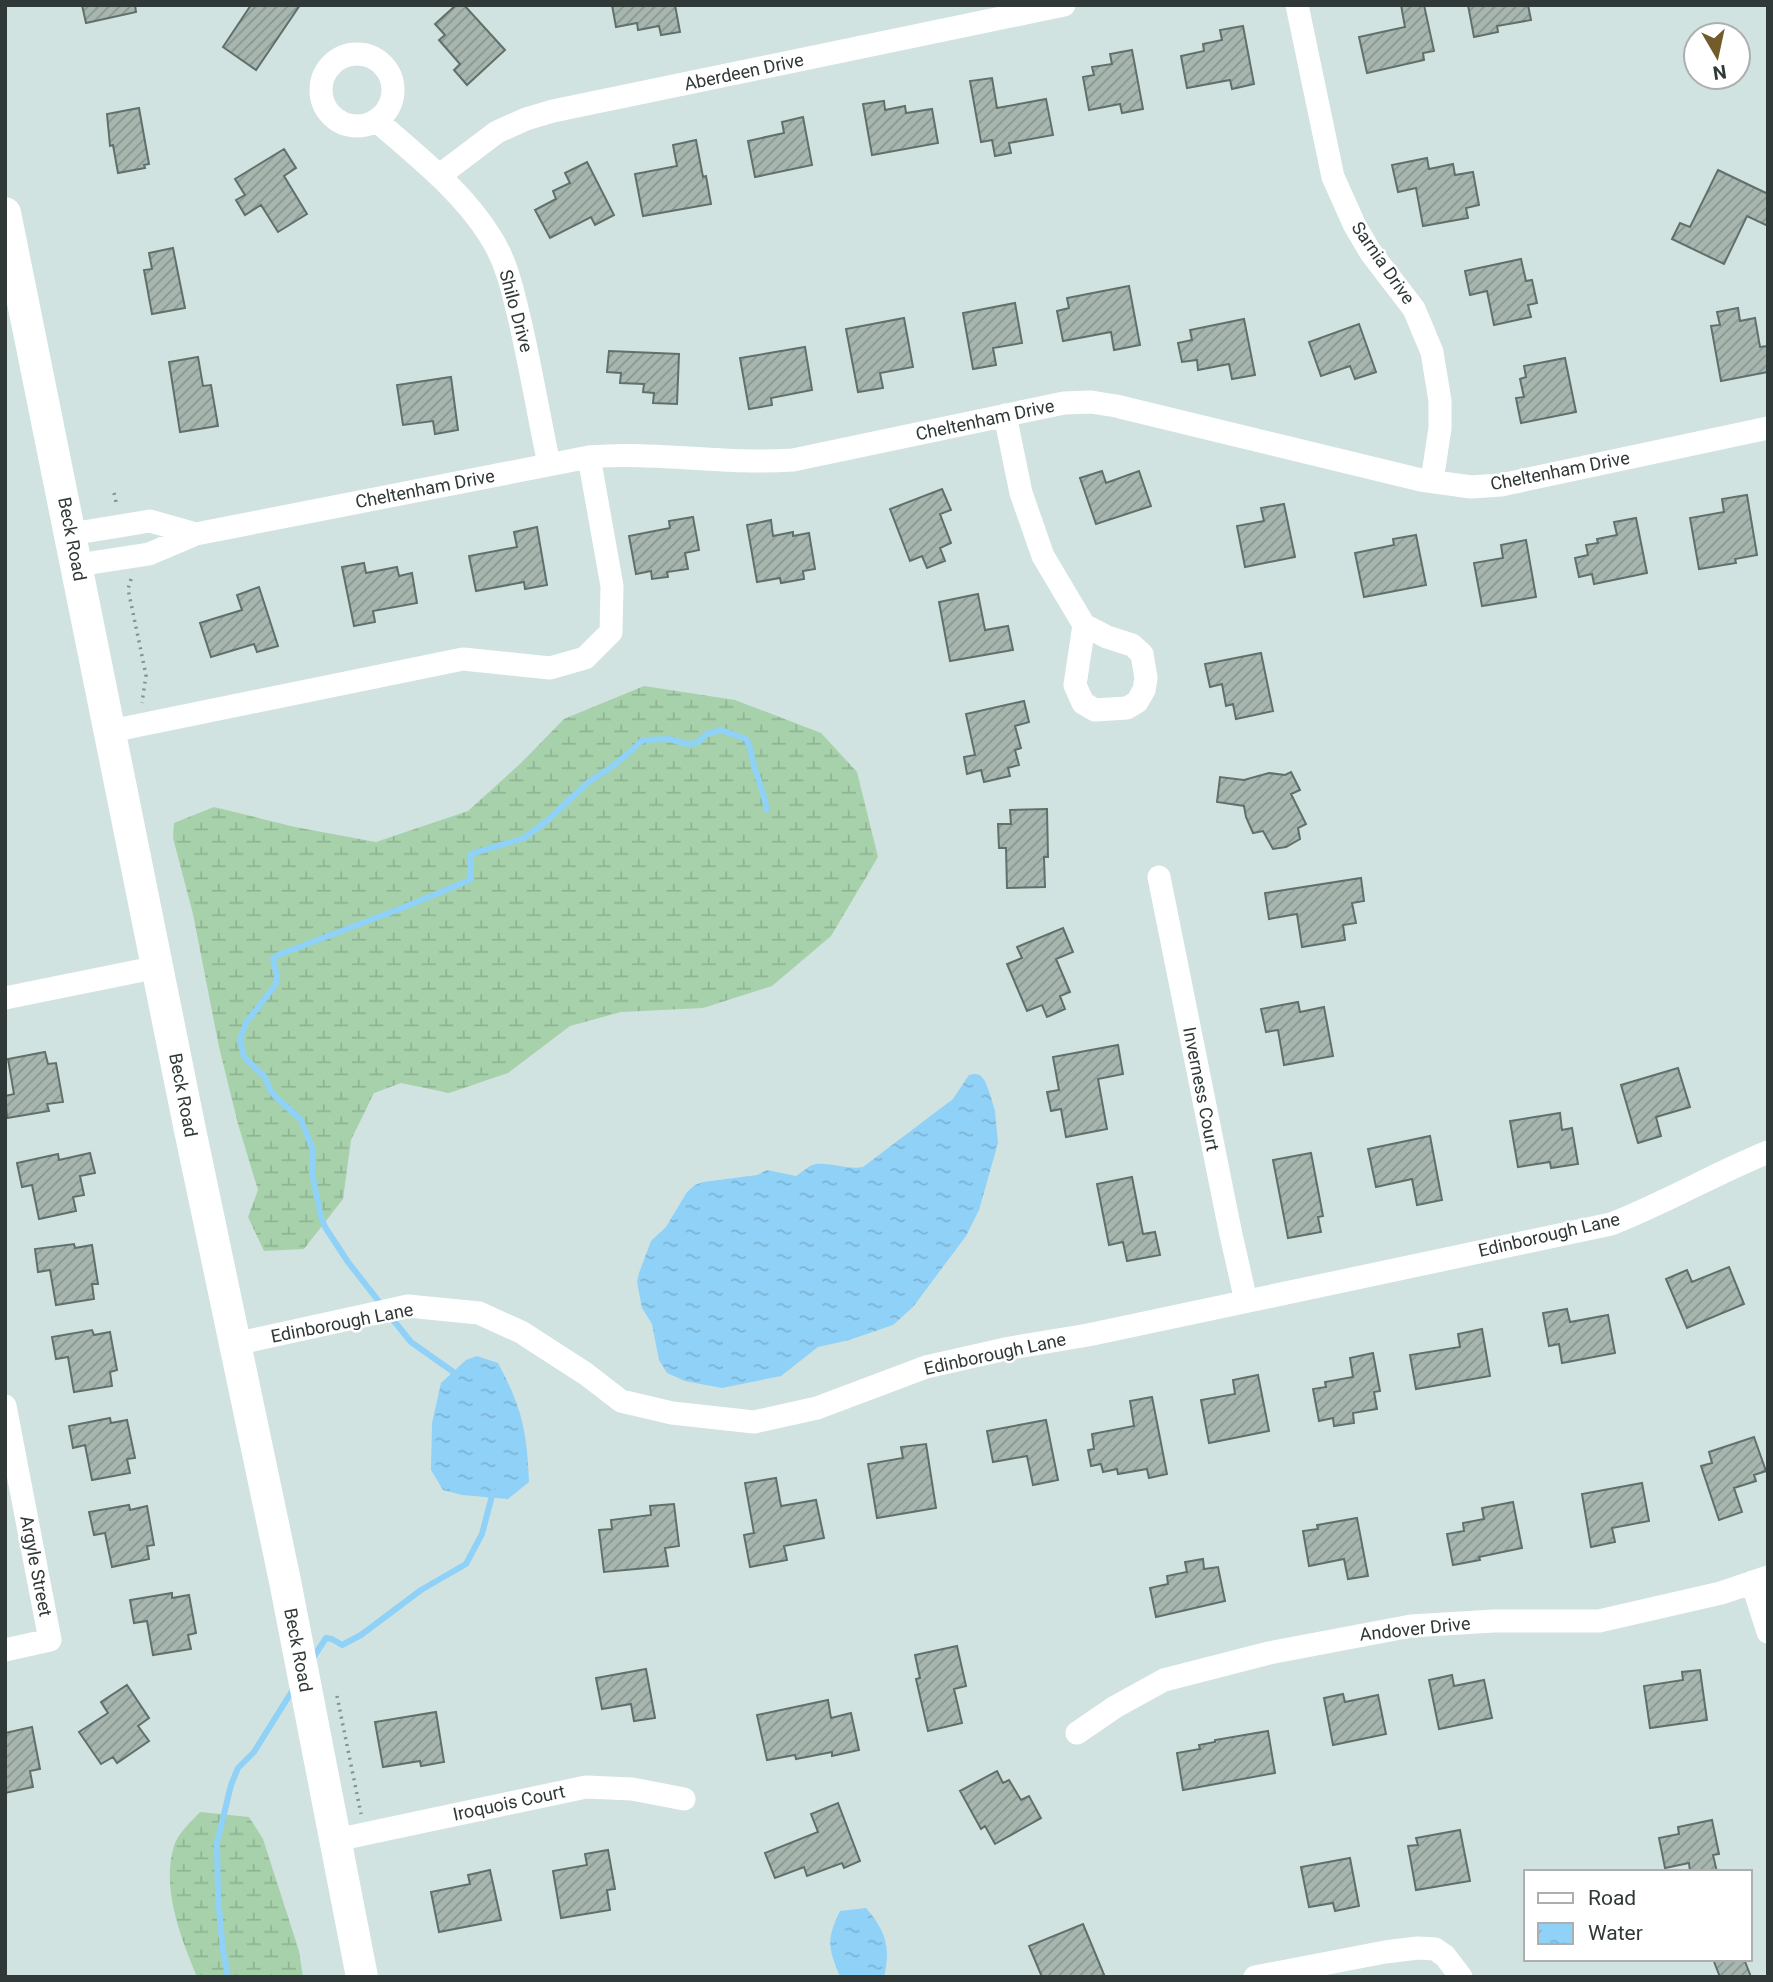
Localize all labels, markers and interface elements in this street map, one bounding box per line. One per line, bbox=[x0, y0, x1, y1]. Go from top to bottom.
north arrow bbox=[1682, 21, 1752, 91]
street label: Aberdeen Drive bbox=[682, 49, 805, 94]
text: N bbox=[1711, 60, 1728, 85]
street label: Sarnia Drive bbox=[1347, 218, 1419, 308]
street label: Shilo Drive bbox=[495, 267, 538, 354]
street label: Cheltenham Drive bbox=[914, 395, 1056, 444]
street label: Cheltenham Drive bbox=[1489, 447, 1631, 494]
street label: Cheltenham Drive bbox=[354, 465, 496, 512]
street label: Beck Road bbox=[54, 495, 91, 583]
street label: Inverness Court bbox=[1179, 1025, 1224, 1153]
street label: Beck Road bbox=[165, 1051, 202, 1139]
street label: Edinborough Lane bbox=[1476, 1208, 1622, 1261]
street label: Edinborough Lane bbox=[269, 1298, 415, 1347]
street label: Edinborough Lane bbox=[922, 1328, 1068, 1379]
street label: Argyle Street bbox=[16, 1514, 57, 1618]
street label: Beck Road bbox=[280, 1606, 317, 1694]
street label: Andover Drive bbox=[1359, 1612, 1471, 1645]
street label: Iroquois Court bbox=[451, 1780, 567, 1825]
legend bbox=[1524, 1870, 1752, 1961]
text: Road bbox=[1588, 1886, 1636, 1910]
text: Water bbox=[1588, 1921, 1643, 1945]

